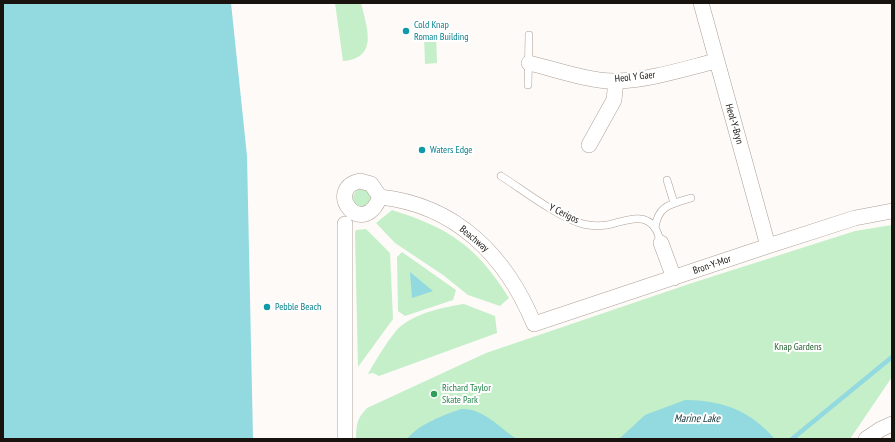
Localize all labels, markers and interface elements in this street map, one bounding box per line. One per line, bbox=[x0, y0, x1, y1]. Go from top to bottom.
place label: Cold Knap Roman Building bbox=[414, 19, 469, 42]
marker: Cold Knap Roman Building bbox=[401, 26, 411, 36]
street label: Heol Y Gaer bbox=[614, 69, 656, 85]
street label: Heol-Y-Bryn bbox=[723, 102, 745, 146]
place label: Waters Edge bbox=[430, 144, 472, 156]
marker: Waters Edge bbox=[417, 145, 427, 155]
street label: Y Cerigos bbox=[547, 202, 581, 226]
street label: Beachway bbox=[457, 223, 491, 255]
street label: Bron-Y-Mor bbox=[691, 253, 733, 277]
place label: Pebble Beach bbox=[275, 301, 321, 313]
marker: Pebble Beach bbox=[262, 302, 272, 312]
park label: Knap Gardens bbox=[774, 341, 822, 353]
place label: Richard Taylor Skate Park bbox=[442, 382, 491, 406]
marker: Richard Taylor Skate Park bbox=[429, 389, 439, 399]
water label: Marine Lake bbox=[674, 412, 720, 426]

